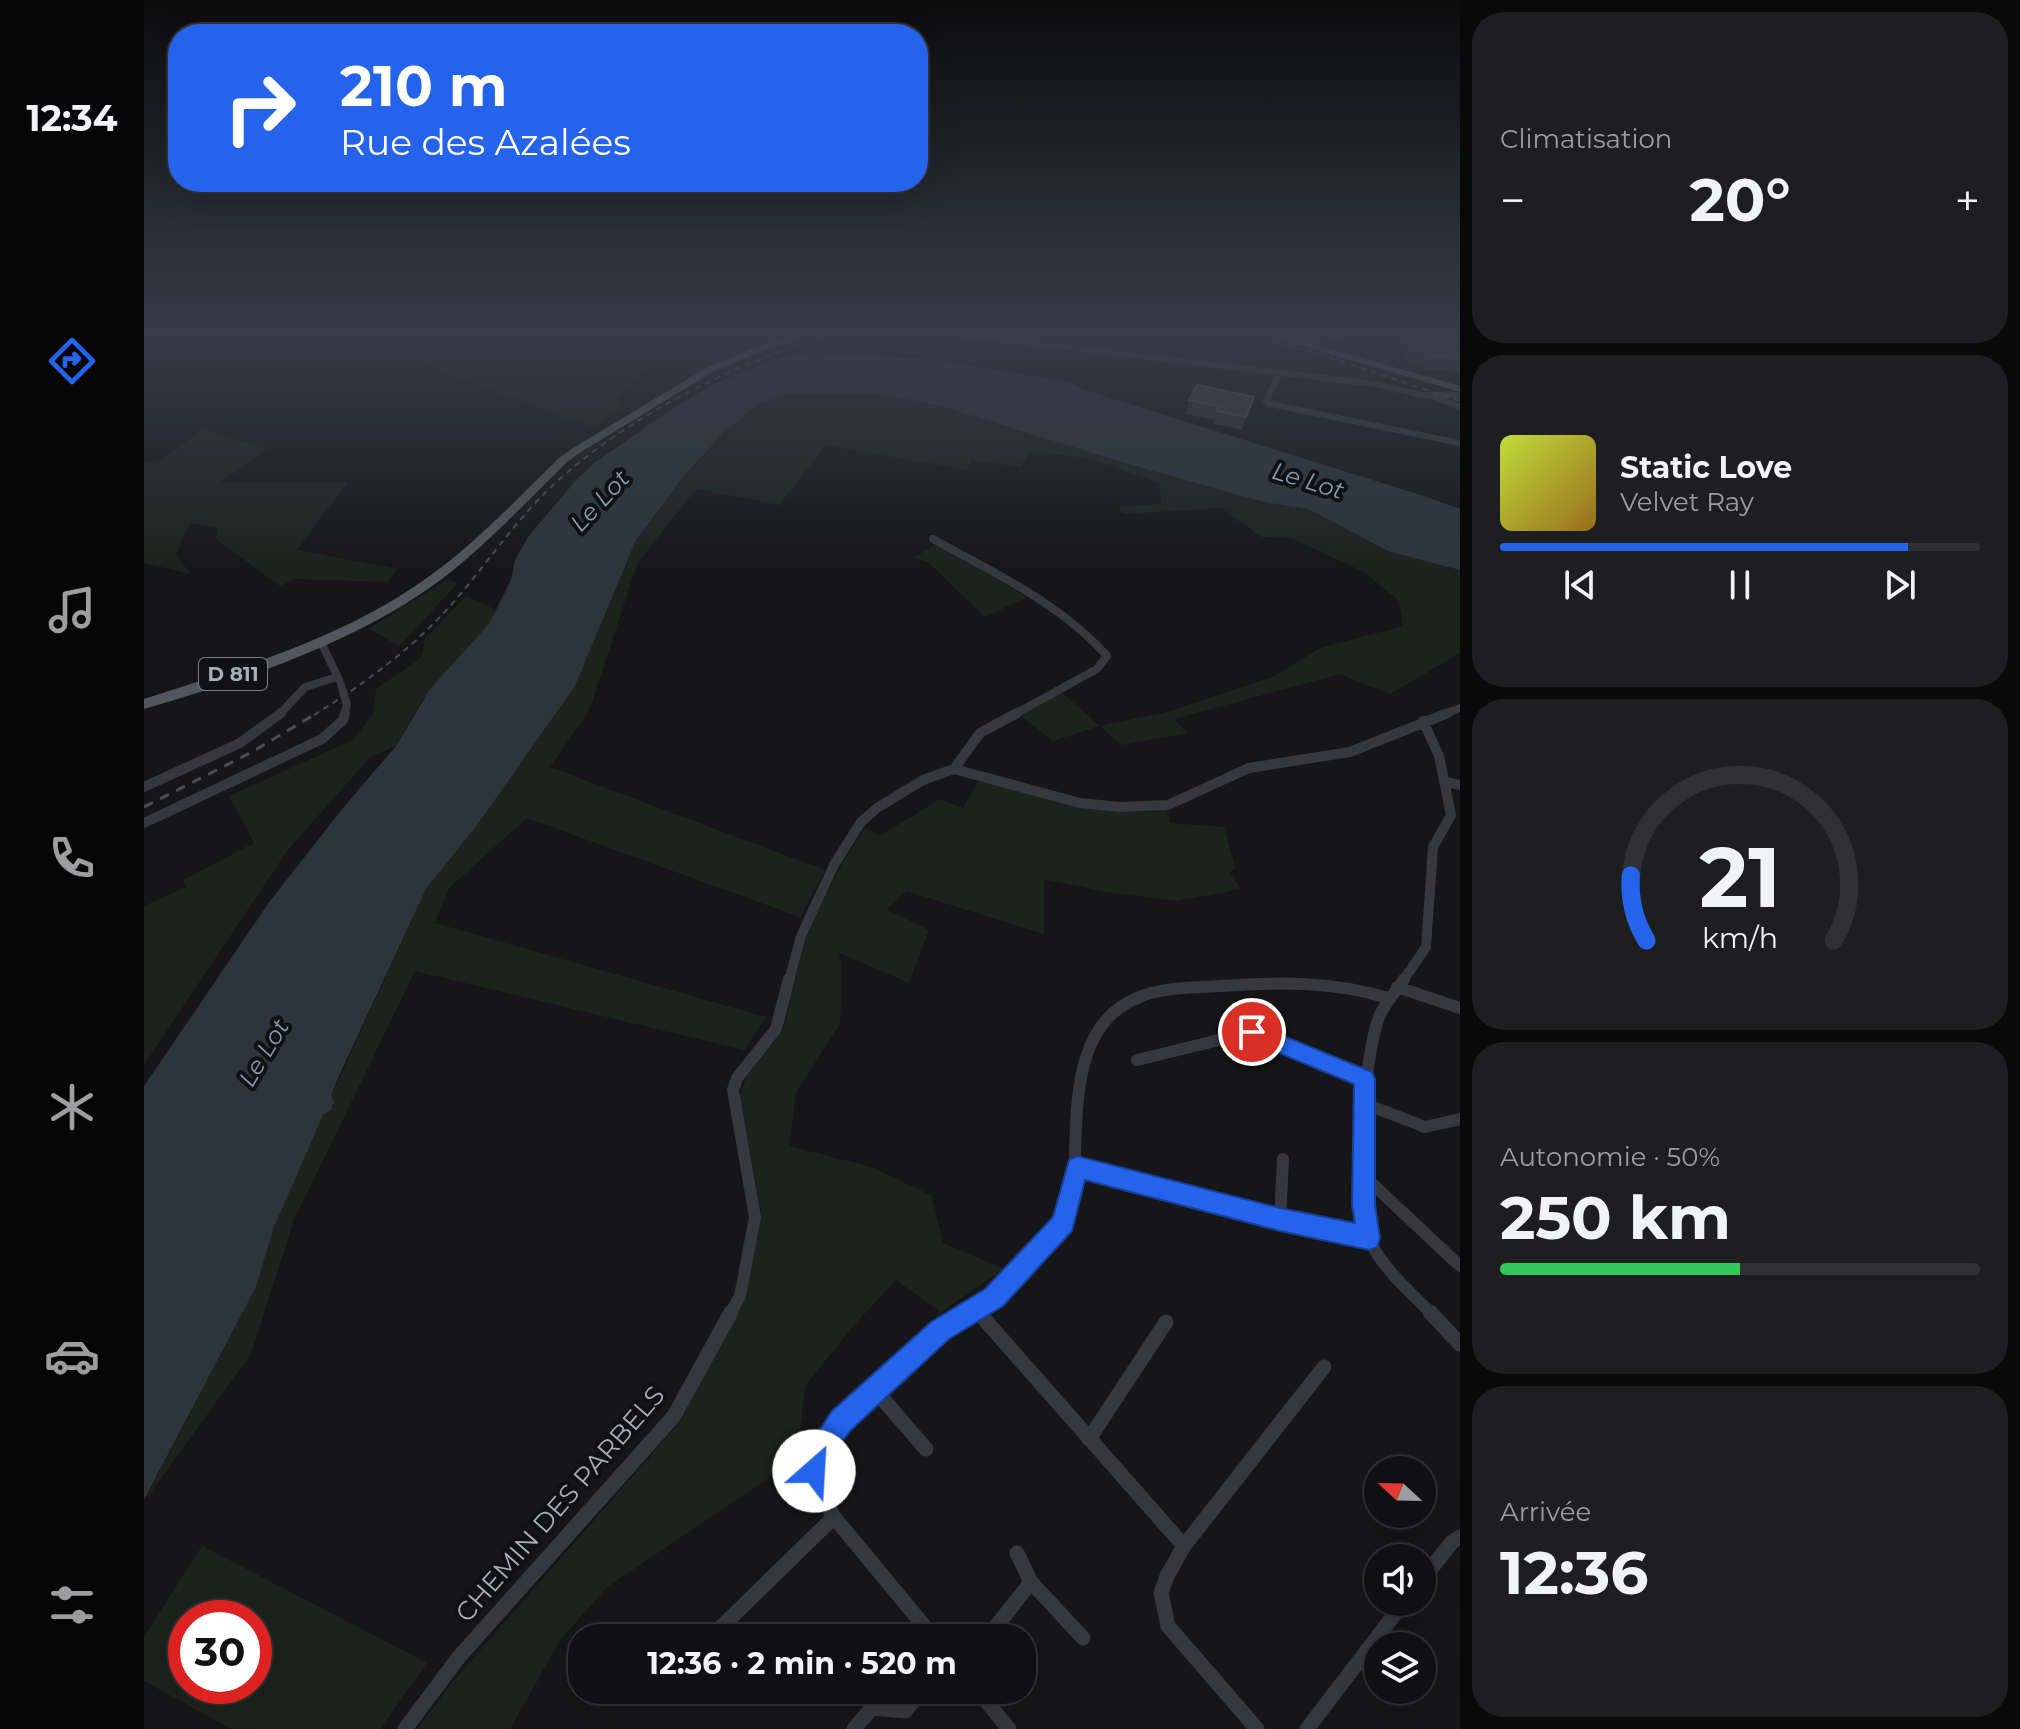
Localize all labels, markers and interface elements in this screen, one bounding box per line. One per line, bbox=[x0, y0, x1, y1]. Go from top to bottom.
text: 210 m bbox=[340, 52, 508, 120]
icon: right bbox=[208, 56, 312, 160]
text: 12:34 bbox=[27, 96, 117, 140]
text: Rue des Azalées bbox=[340, 120, 631, 164]
text: Climatisation bbox=[1500, 123, 1672, 155]
text: 20° bbox=[1689, 163, 1791, 236]
text: − bbox=[1500, 173, 1525, 227]
text: + bbox=[1955, 173, 1980, 227]
icon: directions bbox=[44, 333, 100, 389]
text: Static Love bbox=[1620, 449, 1792, 486]
water label: Le Lot bbox=[1269, 456, 1348, 505]
water label: Le Lot bbox=[564, 464, 635, 537]
text: Velvet Ray bbox=[1620, 486, 1754, 518]
icon: previous bbox=[1558, 563, 1602, 607]
icon: pause bbox=[1718, 563, 1762, 607]
icon: next bbox=[1878, 563, 1922, 607]
icon: music bbox=[44, 582, 100, 638]
road number: D 811 bbox=[199, 658, 267, 690]
text: 21 bbox=[1699, 825, 1781, 927]
icon: phone bbox=[44, 830, 100, 886]
text: km/h bbox=[1702, 920, 1778, 955]
pin bbox=[1218, 998, 1286, 1066]
icon: arrive bbox=[1230, 1010, 1274, 1054]
water label: Le Lot bbox=[232, 1014, 295, 1092]
icon: climate bbox=[44, 1079, 100, 1135]
text: Autonomie · 50% bbox=[1500, 1141, 1720, 1173]
text: 250 km bbox=[1500, 1181, 1731, 1254]
icon: car bbox=[44, 1328, 100, 1384]
street label: CHEMIN DES PARBELS bbox=[449, 1379, 671, 1629]
position arrow bbox=[772, 1429, 856, 1513]
north arrow bbox=[1364, 1456, 1436, 1528]
map controls bbox=[1364, 1456, 1436, 1704]
text: Arrivée bbox=[1500, 1496, 1591, 1528]
text: 12:36 bbox=[1500, 1536, 1648, 1609]
button: sound bbox=[1364, 1544, 1436, 1616]
icon: filters bbox=[44, 1577, 100, 1633]
speed limit sign: 30 bbox=[168, 1600, 272, 1704]
button: layers bbox=[1364, 1632, 1436, 1704]
text: 12:36 · 2 min · 520 m bbox=[647, 1645, 957, 1682]

